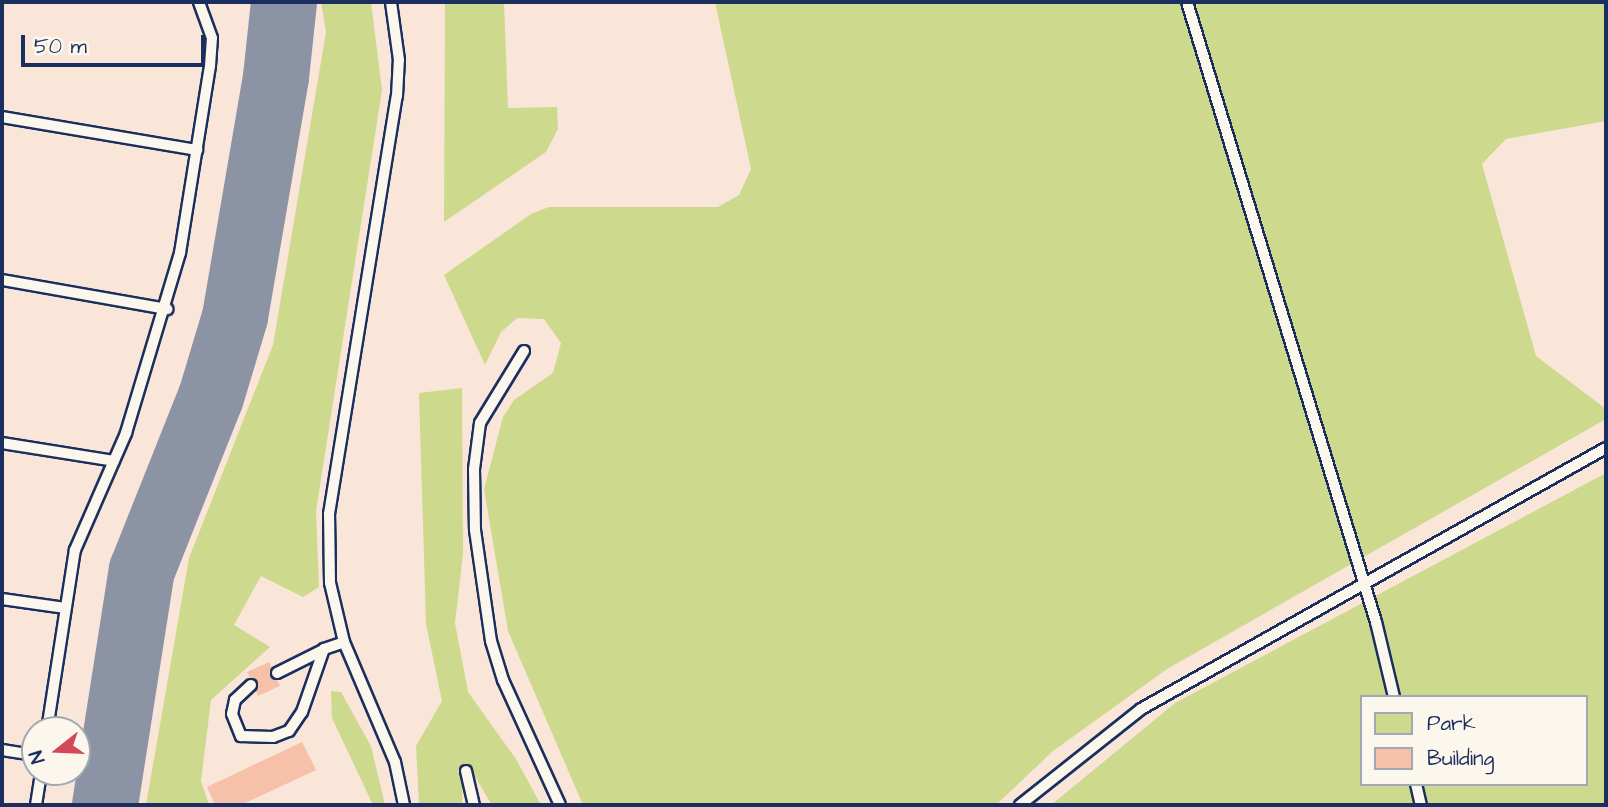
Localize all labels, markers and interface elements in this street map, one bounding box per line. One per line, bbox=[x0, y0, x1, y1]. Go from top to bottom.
scale bar bbox=[24, 21, 208, 65]
text: 50 m bbox=[34, 32, 87, 61]
legend bbox=[1360, 695, 1587, 786]
text: Park bbox=[1427, 709, 1476, 738]
north arrow bbox=[21, 716, 91, 786]
text: Building bbox=[1427, 744, 1494, 773]
text: N bbox=[23, 747, 52, 767]

